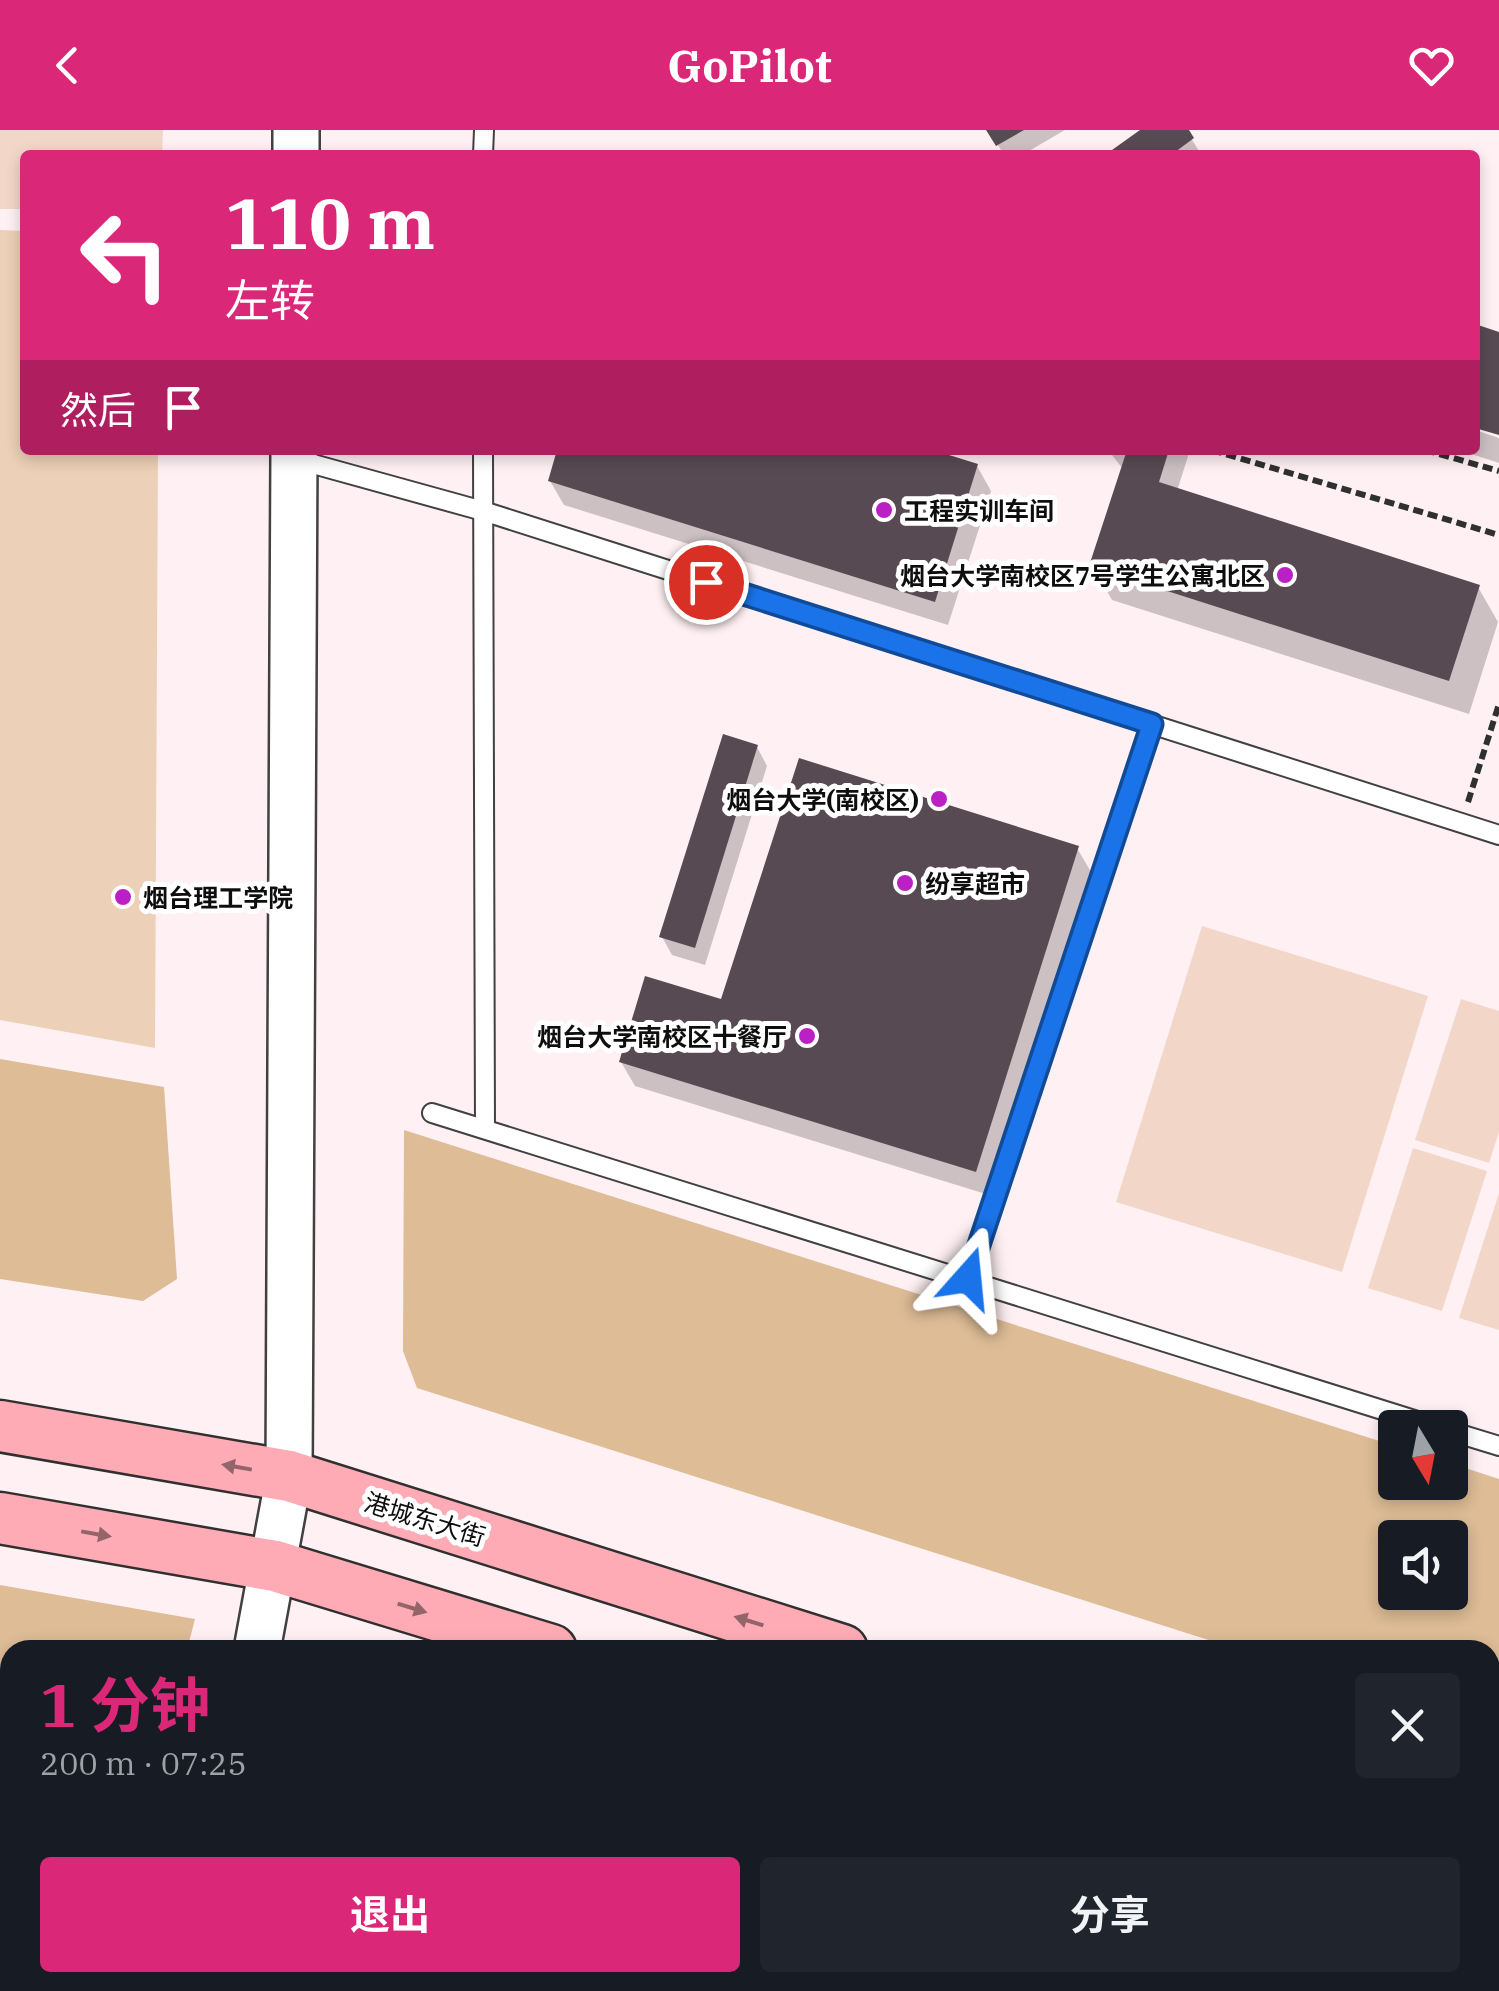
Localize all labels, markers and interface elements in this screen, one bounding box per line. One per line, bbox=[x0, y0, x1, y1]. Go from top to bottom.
text: GoPilot bbox=[667, 36, 832, 94]
icon: back bbox=[40, 38, 95, 93]
icon: heart bbox=[1404, 38, 1459, 93]
text: 110 m bbox=[225, 177, 435, 268]
icon: left bbox=[60, 190, 190, 320]
text: 左转 bbox=[225, 271, 315, 329]
icon: arrive bbox=[156, 380, 211, 435]
text: 然后 bbox=[60, 385, 136, 434]
place label: 工程实训车间 bbox=[904, 494, 1054, 527]
marker: 工程实训车间 bbox=[873, 499, 895, 521]
pin bbox=[664, 540, 749, 625]
icon: arrive bbox=[679, 555, 734, 610]
place label: 烟台大学南校区7号学生公寓北区 bbox=[900, 559, 1265, 592]
marker: 烟台大学南校区7号学生公寓北区 bbox=[1274, 564, 1296, 586]
place label: 烟台大学(南校区) bbox=[726, 783, 919, 816]
marker: 烟台大学(南校区) bbox=[928, 788, 950, 810]
place label: 纷享超市 bbox=[925, 867, 1025, 900]
marker: 纷享超市 bbox=[894, 872, 916, 894]
place label: 烟台理工学院 bbox=[143, 881, 293, 914]
marker: 烟台理工学院 bbox=[112, 886, 134, 908]
place label: 烟台大学南校区十餐厅 bbox=[537, 1020, 787, 1053]
marker: 烟台大学南校区十餐厅 bbox=[796, 1025, 818, 1047]
position arrow bbox=[916, 1226, 1020, 1330]
north arrow bbox=[1378, 1410, 1468, 1500]
map controls bbox=[1378, 1410, 1468, 1610]
one-way arrow bbox=[220, 1459, 252, 1474]
street label: 港城东大街 bbox=[360, 1485, 490, 1553]
button: sound bbox=[1378, 1520, 1468, 1610]
one-way arrow bbox=[81, 1527, 112, 1542]
one-way arrow bbox=[397, 1601, 427, 1616]
one-way arrow bbox=[733, 1613, 763, 1628]
text: 1 分钟 bbox=[40, 1665, 210, 1744]
button: close bbox=[1355, 1673, 1460, 1778]
text: 200 m · 07:25 bbox=[40, 1742, 247, 1784]
button: 退出 bbox=[40, 1857, 740, 1972]
button: 分享 bbox=[760, 1857, 1460, 1972]

